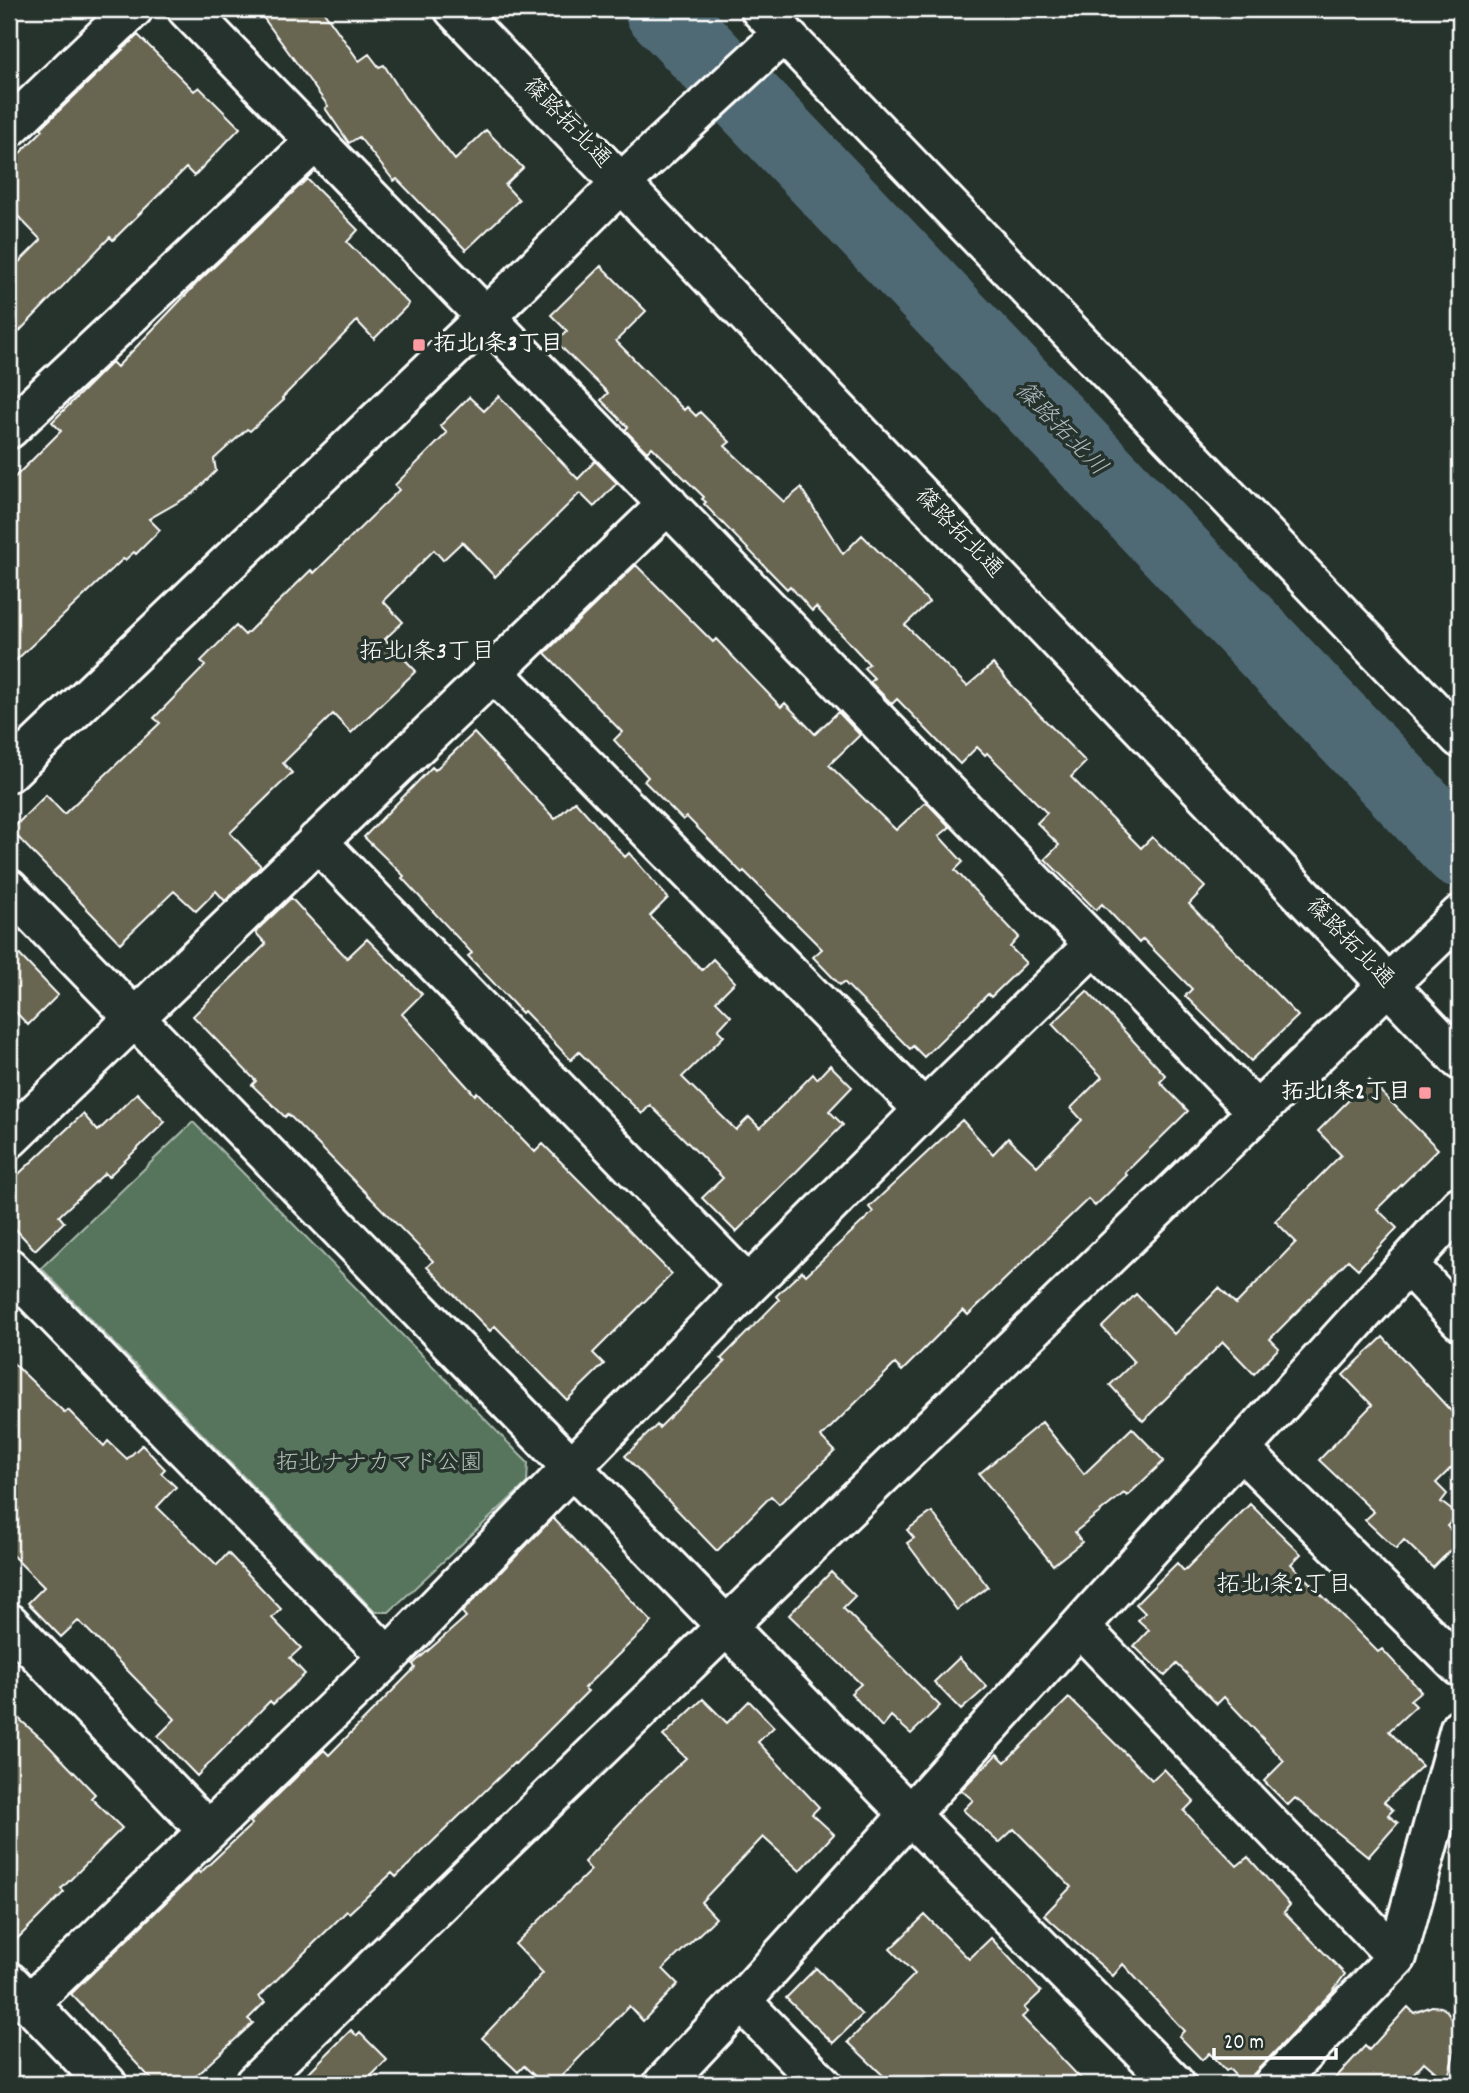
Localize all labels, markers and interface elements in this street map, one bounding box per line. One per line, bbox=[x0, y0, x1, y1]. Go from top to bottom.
street label: 篠路拓北通 bbox=[514, 71, 618, 177]
place label: 拓北1条3丁目 bbox=[433, 329, 563, 362]
marker: 拓北1条3丁目 bbox=[411, 337, 427, 353]
water label: 篠路拓北川 bbox=[1006, 375, 1114, 485]
street label: 篠路拓北通 bbox=[906, 481, 1010, 587]
district label: 拓北1条3丁目 bbox=[359, 636, 495, 670]
street label: 篠路拓北通 bbox=[1297, 891, 1401, 997]
place label: 拓北1条2丁目 bbox=[1281, 1077, 1411, 1110]
marker: 拓北1条2丁目 bbox=[1417, 1085, 1433, 1101]
park label: 拓北ナナカマド公園 bbox=[276, 1448, 483, 1481]
district label: 拓北1条2丁目 bbox=[1216, 1569, 1352, 1603]
scale bar bbox=[1214, 2016, 1336, 2060]
text: 20 m bbox=[1224, 2029, 1264, 2059]

